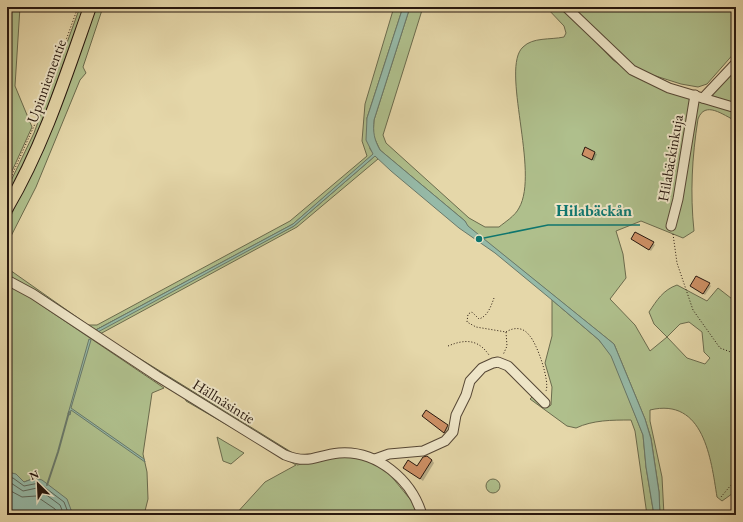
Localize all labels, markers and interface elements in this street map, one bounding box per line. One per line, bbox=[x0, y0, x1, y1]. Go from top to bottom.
street label: Upinniementie bbox=[22, 36, 70, 125]
street label: Hilabäckinkuja bbox=[653, 113, 687, 203]
callout: Hilabäckån bbox=[548, 197, 640, 225]
text: Hilabäckån bbox=[556, 200, 632, 221]
street label: Hällnäsintie bbox=[189, 374, 259, 428]
north arrow bbox=[18, 464, 58, 504]
text: N bbox=[27, 467, 41, 483]

